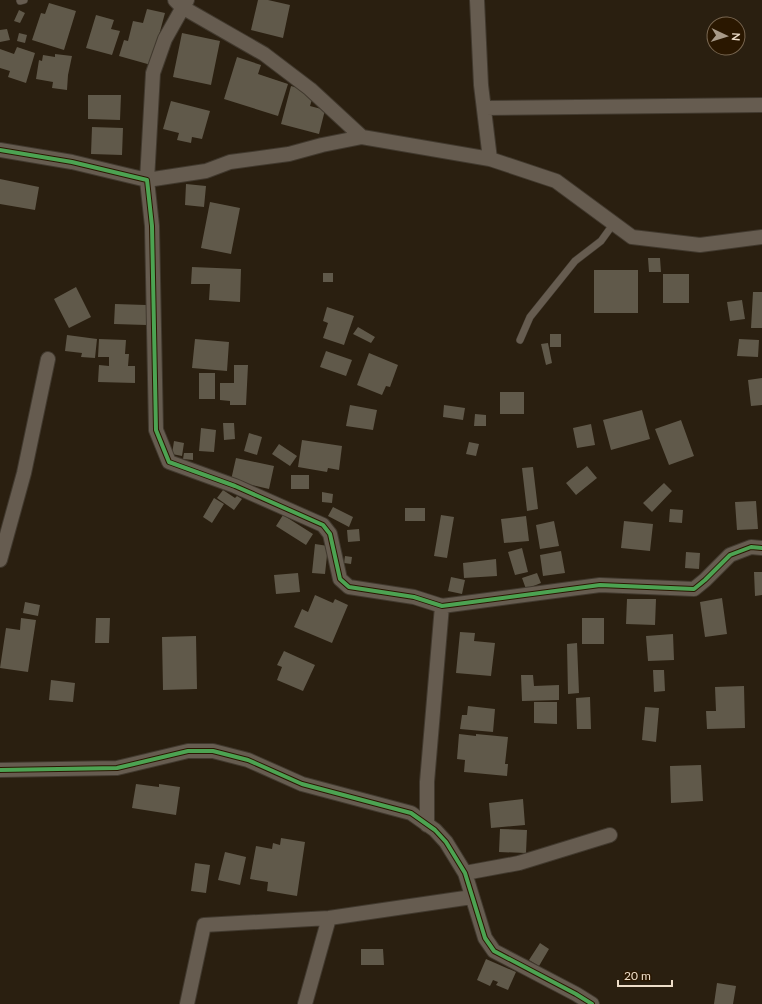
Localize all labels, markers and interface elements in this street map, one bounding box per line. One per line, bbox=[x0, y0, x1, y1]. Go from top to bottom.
north arrow bbox=[706, 16, 746, 56]
text: N bbox=[730, 32, 743, 41]
scale bar bbox=[618, 962, 672, 988]
text: 20 m bbox=[624, 968, 651, 983]

